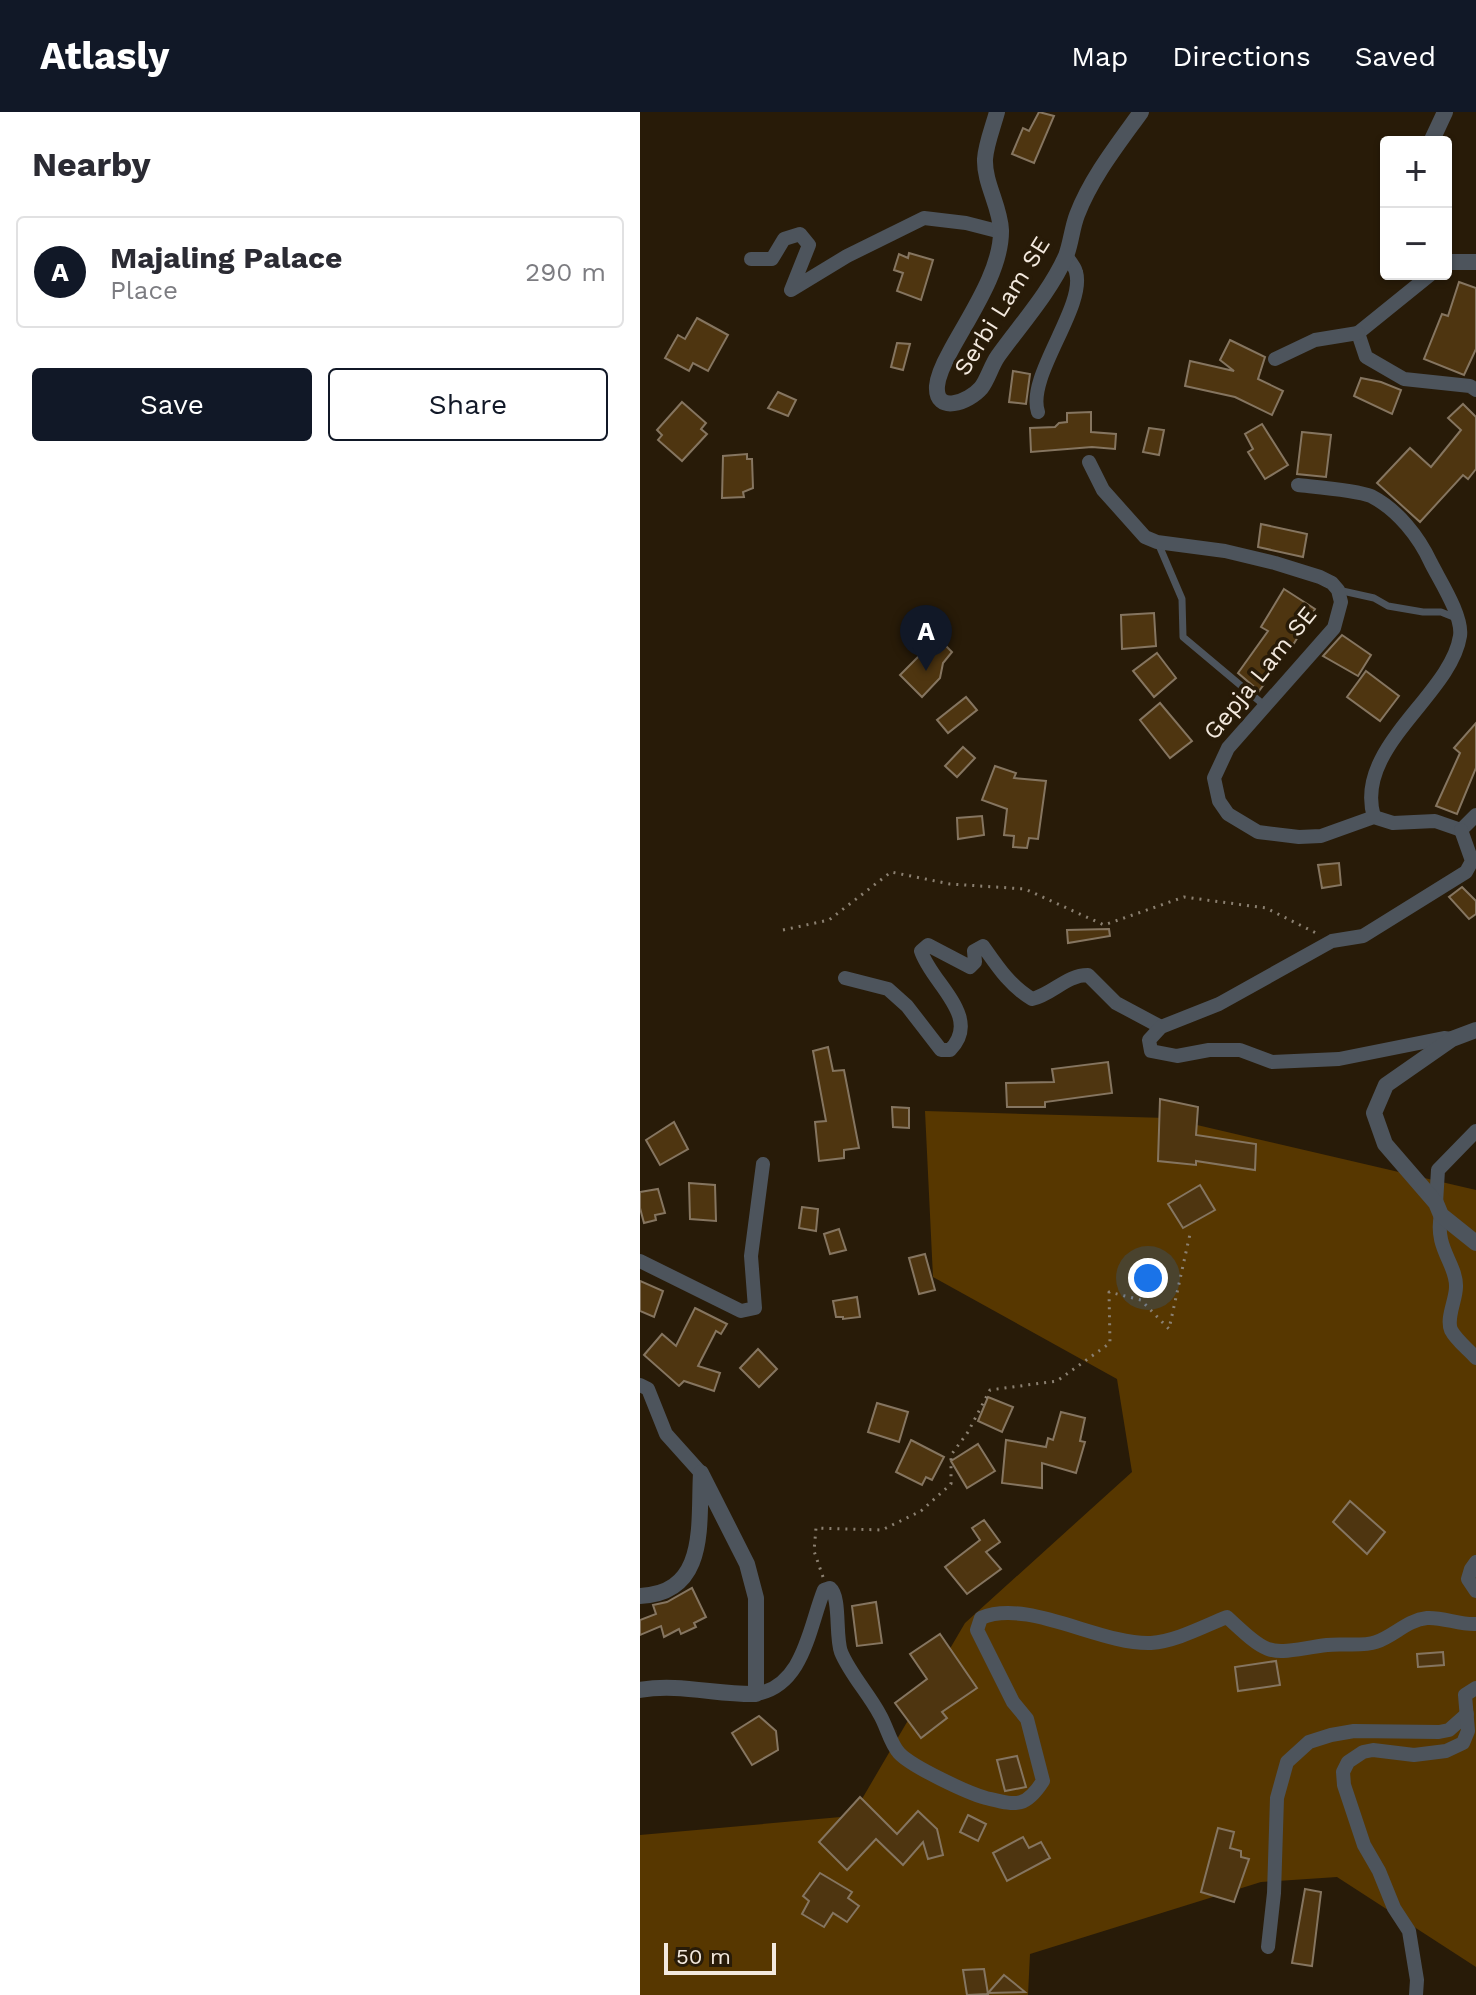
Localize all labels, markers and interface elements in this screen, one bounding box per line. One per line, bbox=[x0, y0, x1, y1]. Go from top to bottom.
text: Atlasly bbox=[40, 34, 170, 78]
text: Map bbox=[1071, 40, 1128, 73]
text: Directions bbox=[1172, 40, 1311, 73]
text: Saved bbox=[1355, 40, 1436, 73]
map controls bbox=[1380, 136, 1452, 280]
button: + bbox=[1380, 136, 1452, 208]
text: Nearby bbox=[32, 144, 151, 184]
button: − bbox=[1380, 208, 1452, 280]
street label: Serbi Lam SE bbox=[948, 231, 1056, 381]
text: Majaling Palace bbox=[110, 240, 342, 275]
text: A bbox=[51, 257, 69, 287]
text: 290 m bbox=[525, 257, 606, 287]
text: Place bbox=[110, 275, 178, 305]
button: Save bbox=[32, 368, 312, 441]
button: Share bbox=[328, 368, 608, 441]
street label: Gepja Lam SE bbox=[1198, 601, 1322, 745]
pin: A bbox=[900, 605, 952, 671]
your location bbox=[1128, 1258, 1168, 1298]
scale bar bbox=[664, 1939, 776, 1975]
text: 50 m bbox=[676, 1944, 731, 1969]

